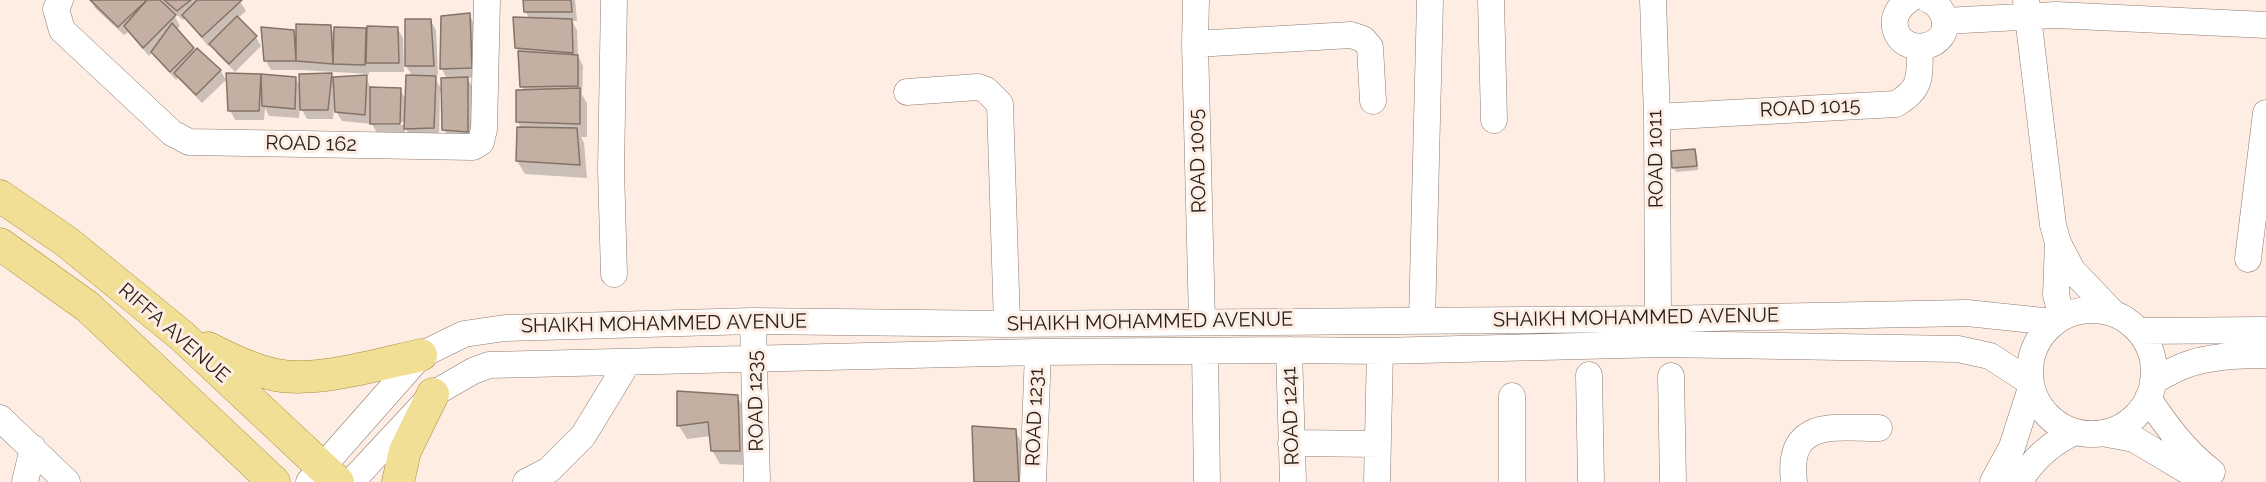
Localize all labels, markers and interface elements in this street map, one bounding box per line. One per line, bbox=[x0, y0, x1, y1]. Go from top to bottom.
street label: ROAD 1015 bbox=[1759, 93, 1861, 123]
street label: ROAD 1005 bbox=[1184, 108, 1212, 214]
street label: ROAD 1011 bbox=[1643, 110, 1669, 208]
street label: ROAD 162 bbox=[265, 131, 357, 157]
street label: RIFFA AVENUE bbox=[113, 278, 235, 388]
street label: SHAIKH MOHAMMED AVENUE bbox=[1493, 304, 1779, 332]
street label: SHAIKH MOHAMMED AVENUE bbox=[1007, 308, 1293, 336]
street label: SHAIKH MOHAMMED AVENUE bbox=[521, 310, 807, 338]
street label: ROAD 1235 bbox=[743, 350, 769, 452]
street label: ROAD 1241 bbox=[1277, 366, 1305, 466]
street label: ROAD 1231 bbox=[1021, 367, 1049, 467]

